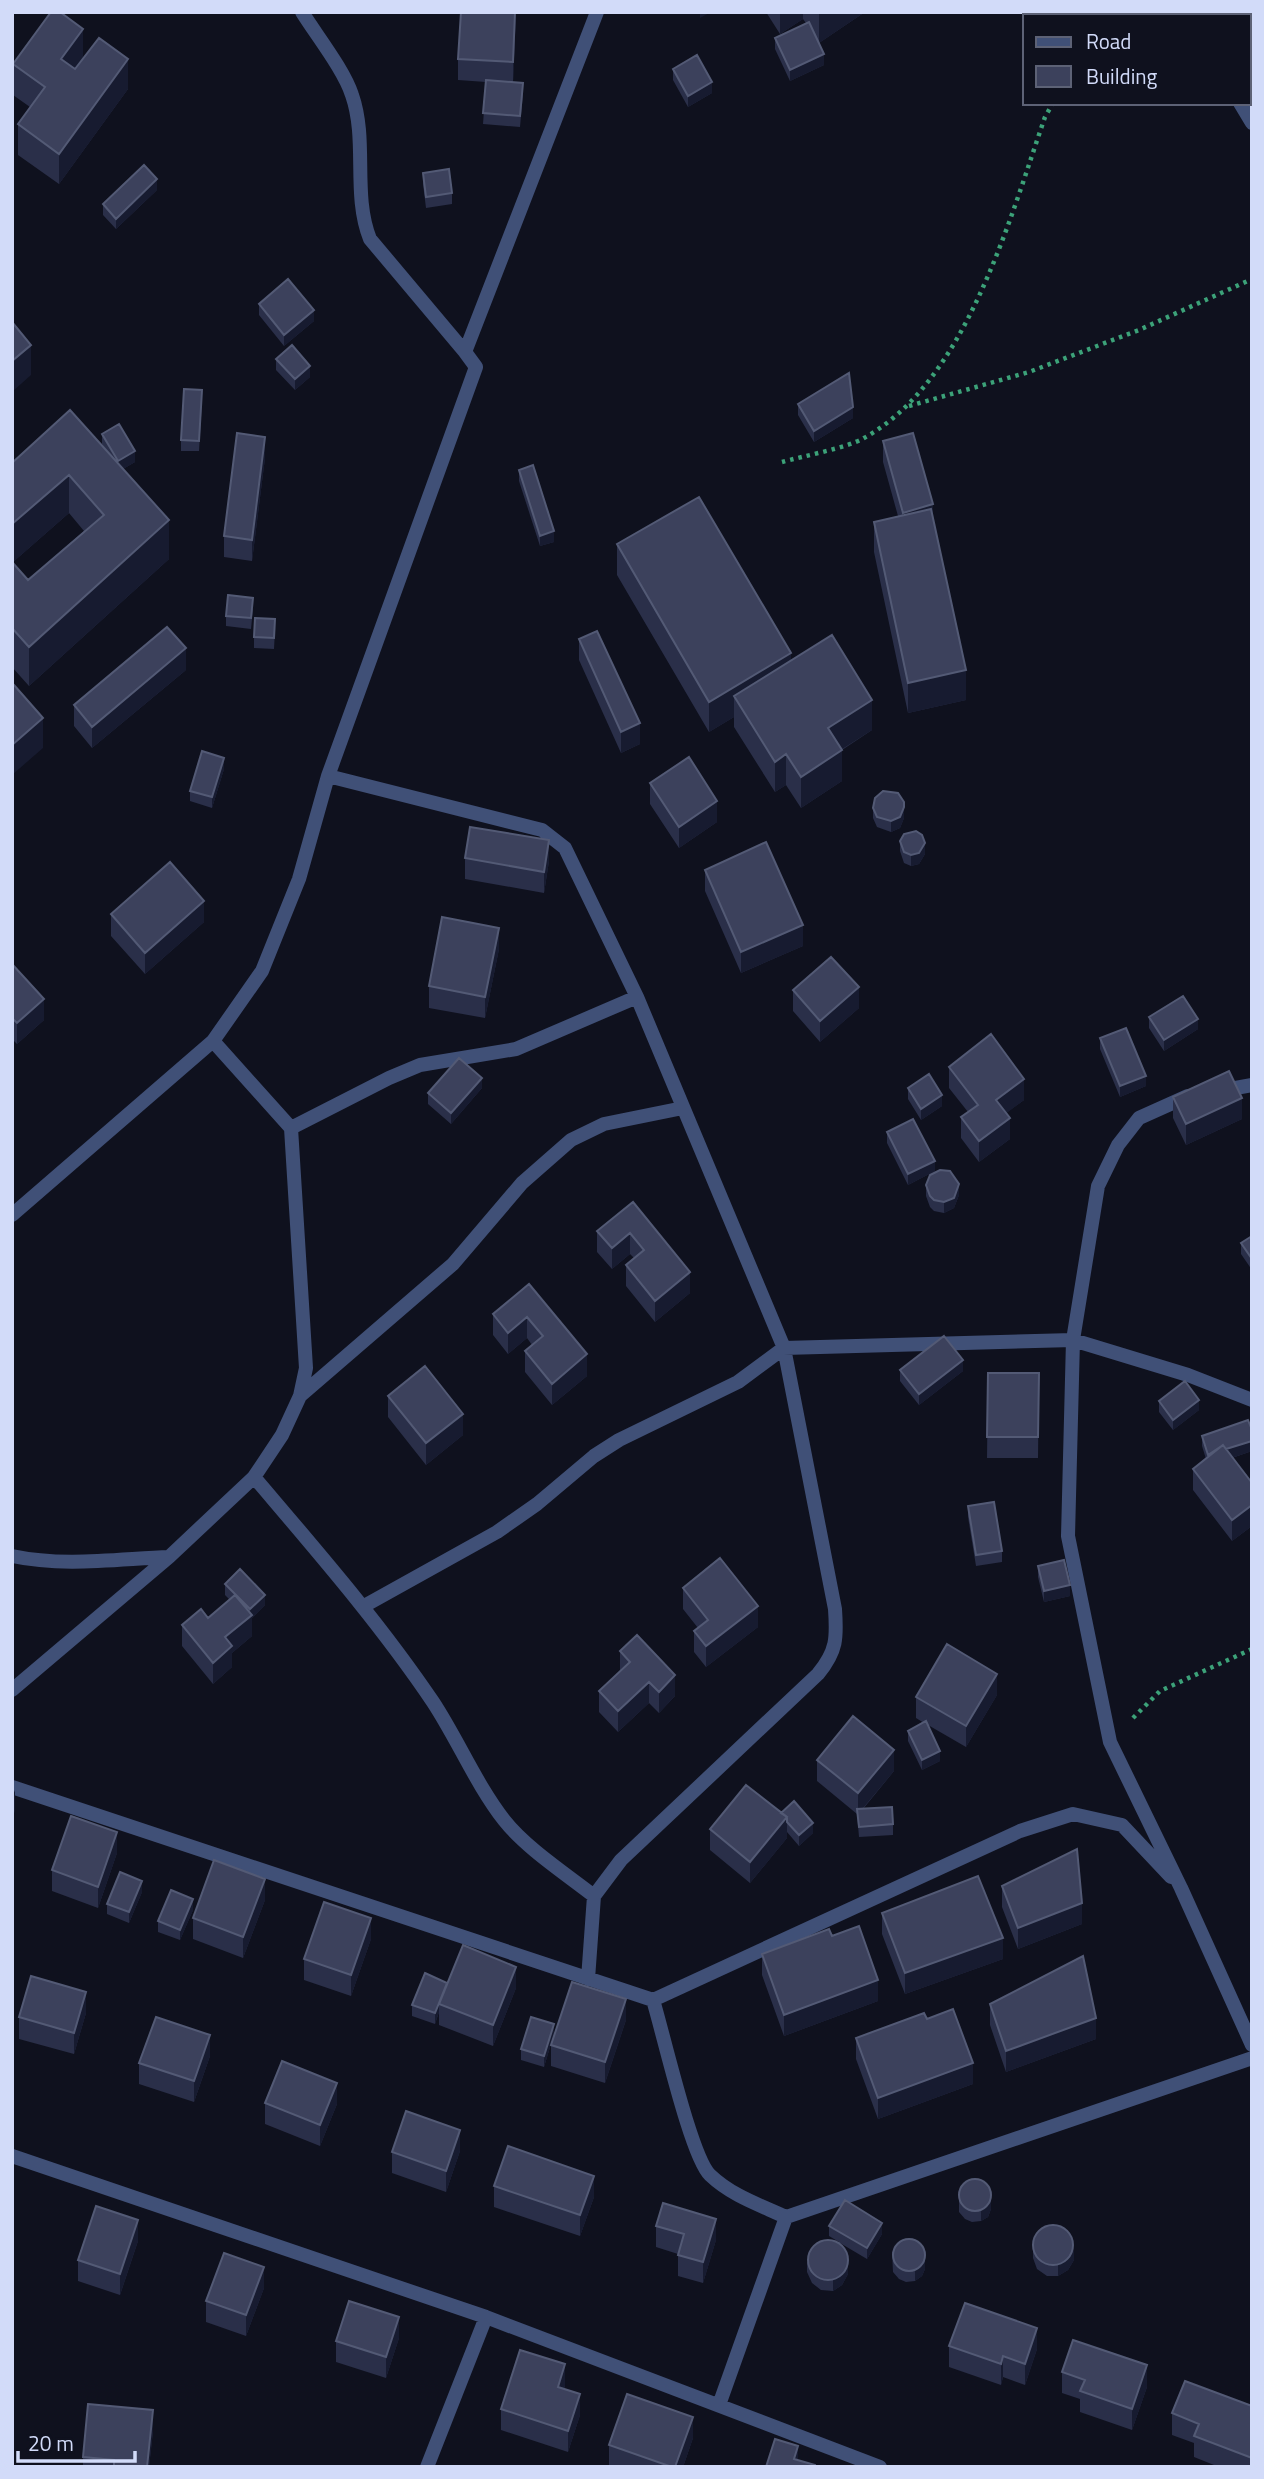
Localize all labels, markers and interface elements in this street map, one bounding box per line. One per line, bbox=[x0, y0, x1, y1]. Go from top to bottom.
legend bbox=[1023, 14, 1250, 105]
text: Road bbox=[1086, 25, 1131, 57]
text: Building bbox=[1086, 60, 1158, 92]
scale bar bbox=[18, 2420, 135, 2464]
text: 20 m bbox=[28, 2427, 74, 2459]

